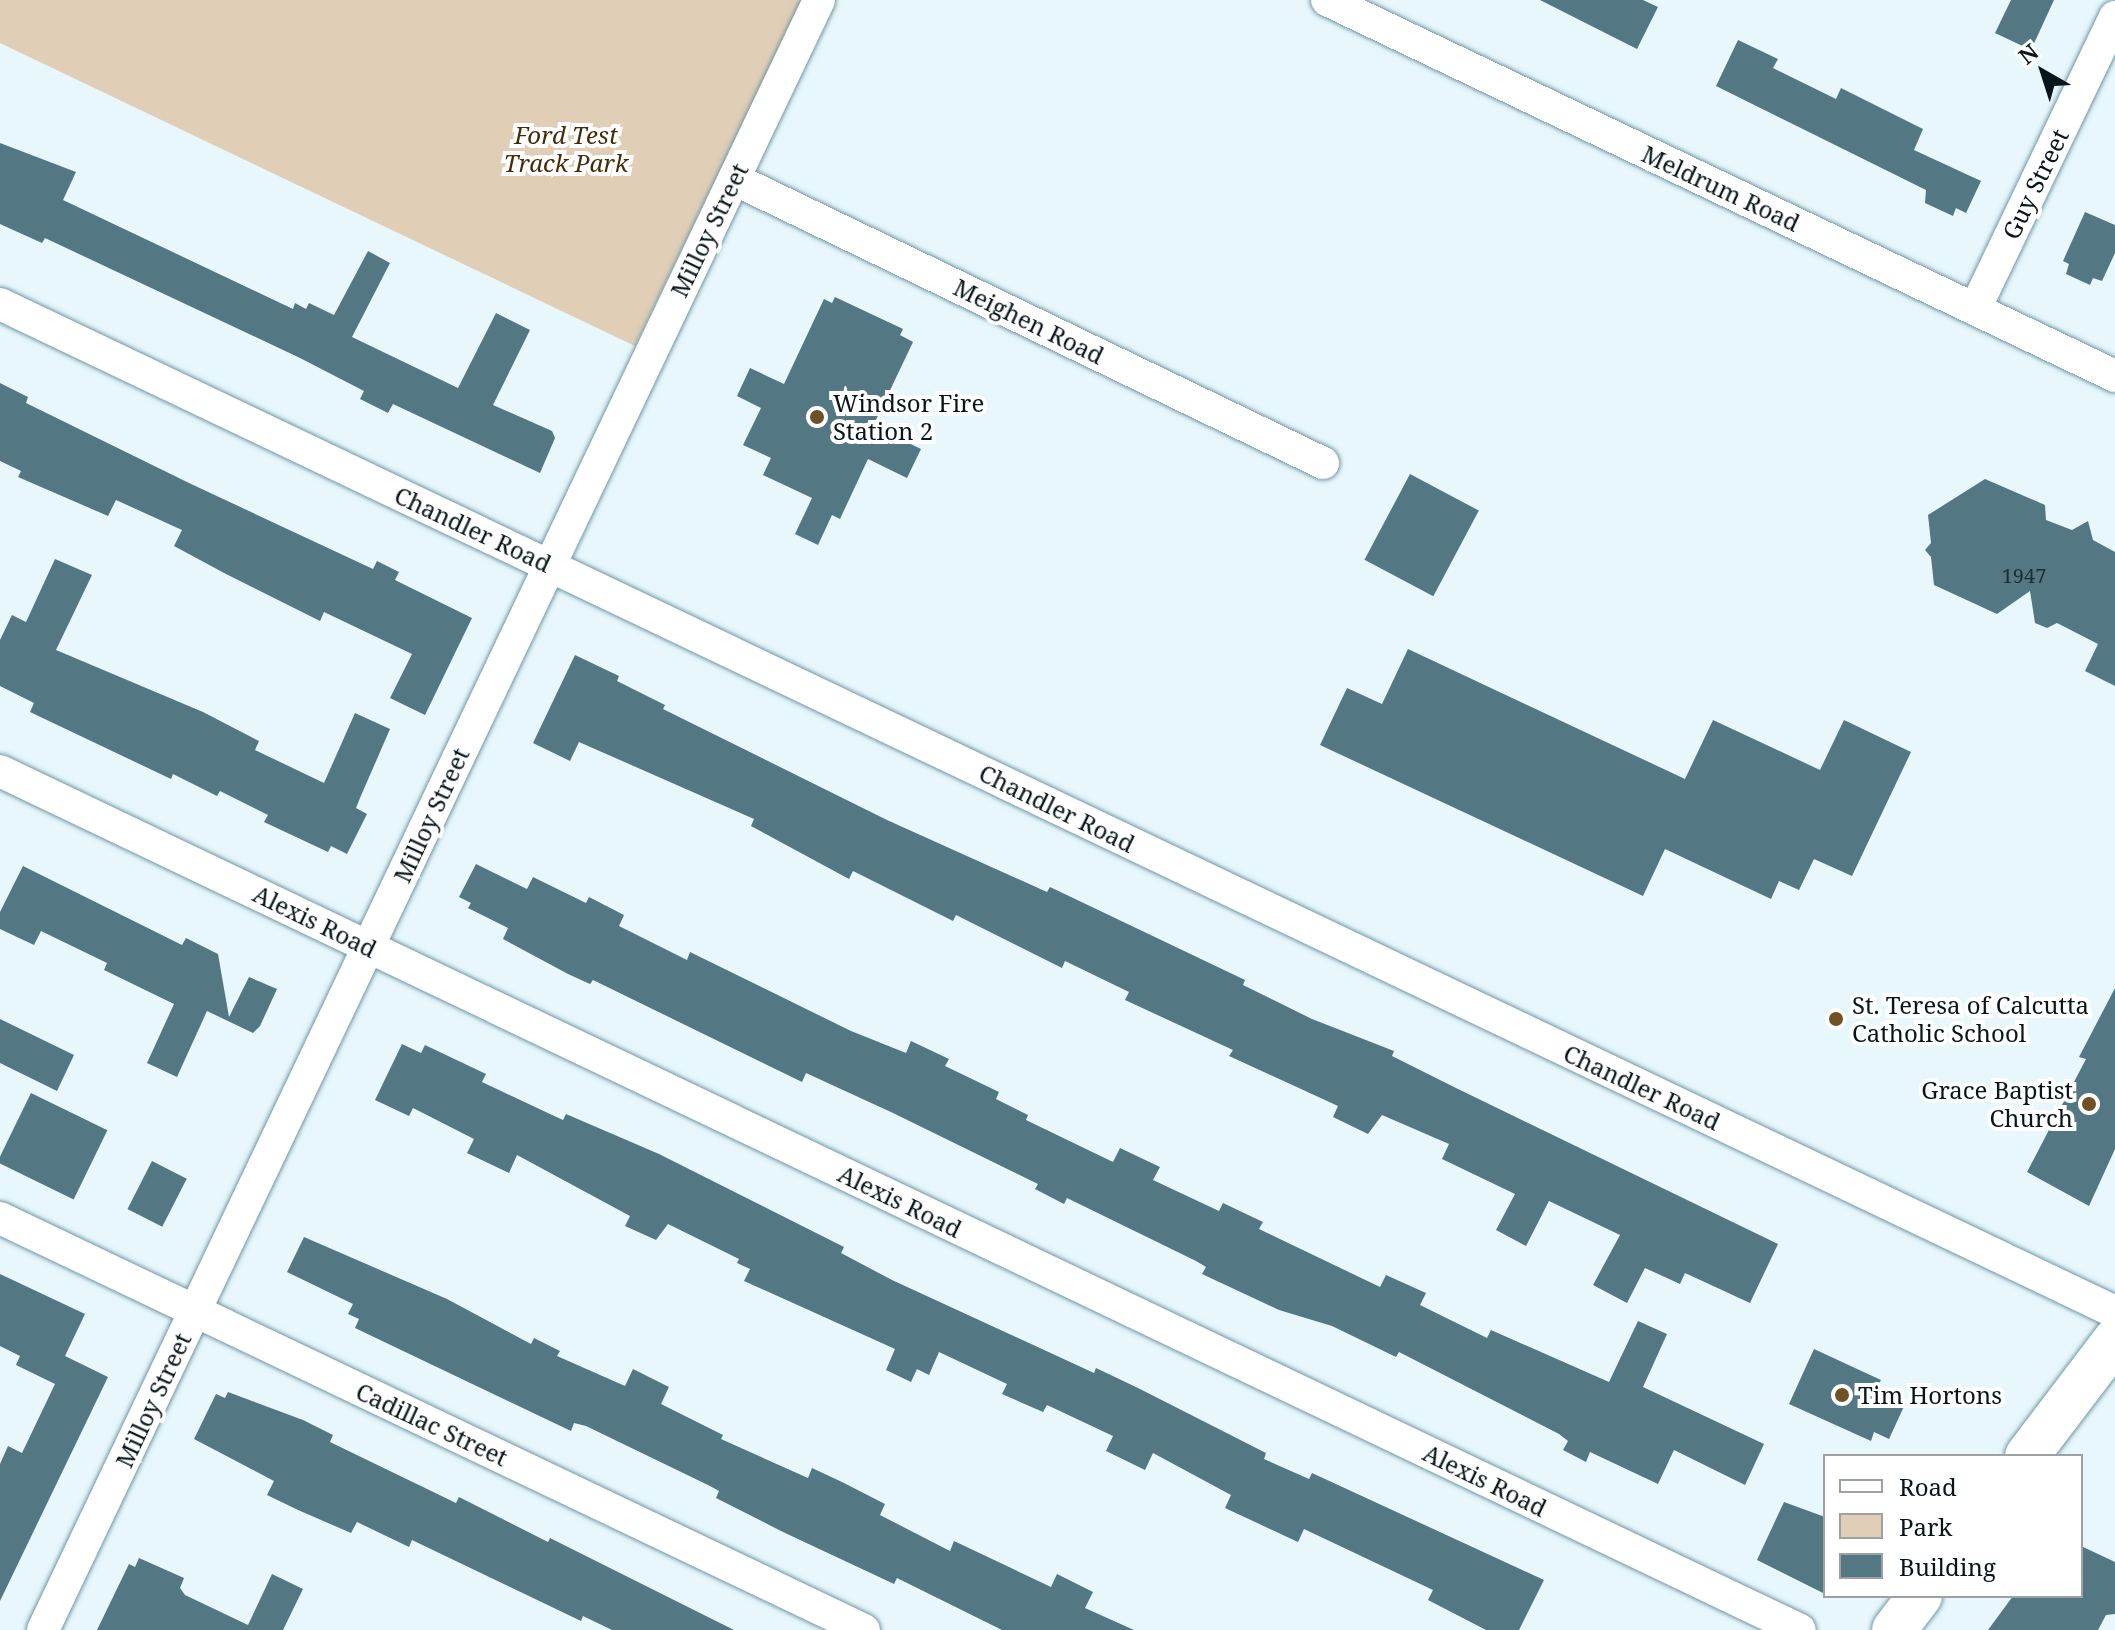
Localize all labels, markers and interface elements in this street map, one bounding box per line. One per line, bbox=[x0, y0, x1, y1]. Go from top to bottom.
north arrow bbox=[2003, 32, 2083, 112]
text: N bbox=[2012, 36, 2044, 70]
park label: Ford Test Track Park bbox=[504, 121, 628, 177]
street label: Guy Street bbox=[1996, 124, 2074, 244]
street label: Meldrum Road bbox=[1638, 139, 1804, 237]
street label: Milloy Street bbox=[664, 158, 754, 302]
street label: Meighen Road bbox=[949, 272, 1109, 370]
place label: Windsor Fire Station 2 bbox=[833, 389, 984, 445]
marker: Windsor Fire Station 2 bbox=[808, 408, 826, 426]
street label: Chandler Road bbox=[390, 480, 556, 578]
house number: 1947 bbox=[2002, 563, 2046, 587]
street label: Milloy Street bbox=[387, 743, 475, 887]
street label: Chandler Road bbox=[975, 758, 1139, 858]
street label: Alexis Road bbox=[249, 879, 381, 963]
place label: St. Teresa of Calcutta Catholic School bbox=[1852, 991, 2089, 1047]
marker: St. Teresa of Calcutta Catholic School bbox=[1827, 1010, 1845, 1028]
street label: Chandler Road bbox=[1559, 1038, 1725, 1136]
place label: Grace Baptist Church bbox=[1921, 1076, 2073, 1132]
marker: Grace Baptist Church bbox=[2080, 1095, 2098, 1113]
street label: Alexis Road bbox=[834, 1159, 966, 1243]
street label: Milloy Street bbox=[109, 1328, 197, 1472]
street label: Cadillac Street bbox=[352, 1376, 512, 1472]
place label: Tim Hortons bbox=[1858, 1381, 2002, 1409]
marker: Tim Hortons bbox=[1833, 1386, 1851, 1404]
street label: Alexis Road bbox=[1419, 1438, 1551, 1522]
legend bbox=[1823, 1454, 2083, 1598]
text: Road bbox=[1899, 1470, 1957, 1503]
text: Park bbox=[1899, 1510, 1952, 1543]
text: Building bbox=[1899, 1550, 1996, 1583]

